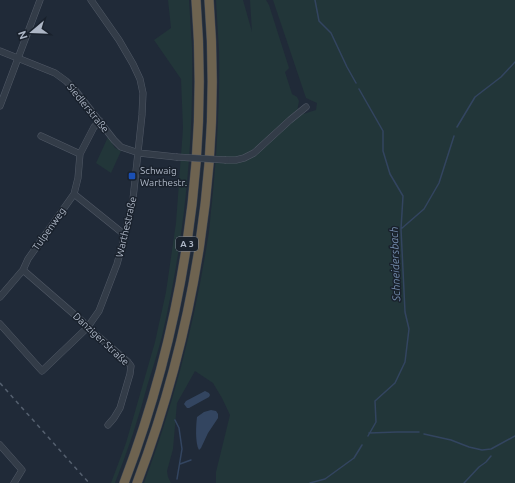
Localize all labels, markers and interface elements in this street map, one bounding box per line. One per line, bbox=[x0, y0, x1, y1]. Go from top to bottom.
north arrow bbox=[12, 12, 52, 52]
text: N bbox=[16, 29, 30, 41]
street label: Siedlerstraße bbox=[65, 81, 111, 135]
place label: Schwaig Warthestr. bbox=[140, 165, 187, 188]
marker: Schwaig Warthestr. bbox=[127, 171, 137, 181]
street label: Warthestraße bbox=[114, 196, 138, 258]
street label: Tulpenweg bbox=[30, 205, 68, 253]
water label: Schneidersbach bbox=[388, 226, 402, 303]
road number: A 3 bbox=[176, 237, 198, 251]
street label: Danziger Straße bbox=[71, 310, 131, 368]

